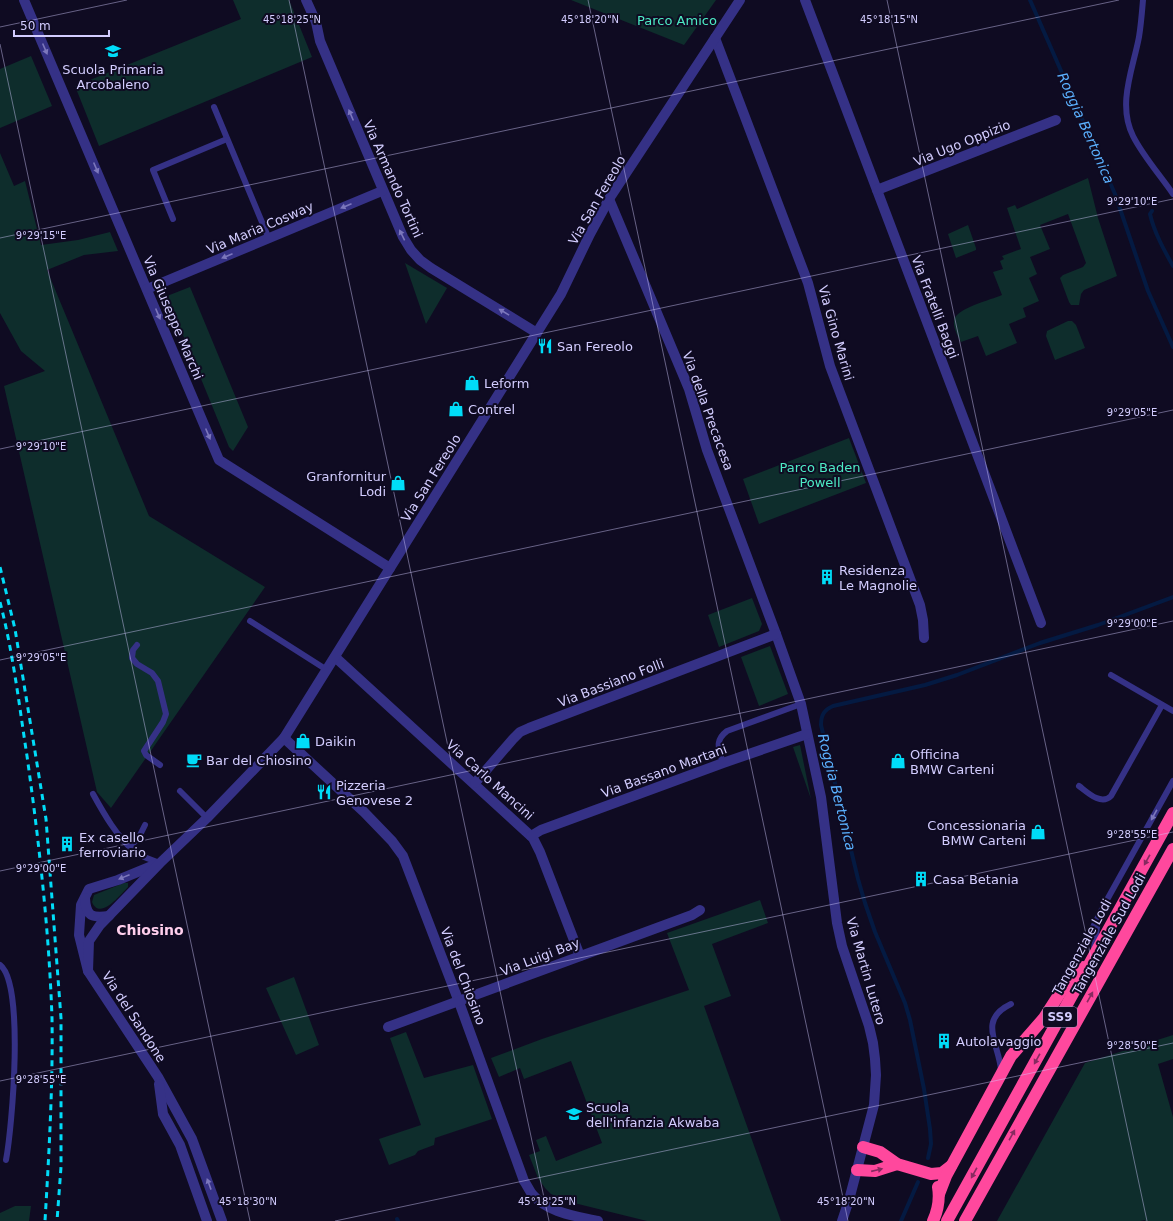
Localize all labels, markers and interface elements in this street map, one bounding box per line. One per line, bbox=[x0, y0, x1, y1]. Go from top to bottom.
scale bar bbox=[14, 12, 109, 38]
park label: Parco Amico bbox=[637, 13, 717, 28]
text: 45°18'25"N bbox=[263, 14, 321, 25]
text: 45°18'20"N bbox=[561, 14, 619, 25]
text: 45°18'15"N bbox=[860, 14, 918, 25]
text: 50 m bbox=[20, 19, 51, 33]
school or university icon: Scuola Primaria Arcobaleno bbox=[104, 42, 122, 60]
one-way arrow bbox=[42, 43, 48, 54]
place label: Scuola Primaria Arcobaleno bbox=[62, 62, 164, 92]
water label: Roggia Bertonica bbox=[1054, 70, 1118, 186]
one-way arrow bbox=[348, 110, 354, 121]
street label: Via Ugo Oppizio bbox=[911, 117, 1013, 169]
street label: Via Armando Tortini bbox=[360, 118, 426, 240]
street label: Via San Fereolo bbox=[565, 153, 629, 247]
one-way arrow bbox=[93, 163, 99, 174]
text: 9°29'10"E bbox=[1107, 196, 1157, 207]
street label: Via Maria Cosway bbox=[204, 199, 316, 257]
one-way arrow bbox=[341, 203, 352, 209]
one-way arrow bbox=[399, 229, 405, 241]
text: 9°29'15"E bbox=[16, 230, 66, 241]
one-way arrow bbox=[221, 253, 232, 259]
street label: Via Fratelli Baggi bbox=[908, 253, 962, 361]
street label: Via Giuseppe Marchi bbox=[140, 254, 206, 382]
street label: Via Gino Marini bbox=[815, 284, 857, 382]
one-way arrow bbox=[155, 308, 161, 320]
one-way arrow bbox=[498, 309, 510, 316]
restaurant icon: San Fereolo bbox=[536, 337, 554, 355]
place label: San Fereolo bbox=[557, 339, 633, 354]
street label: Via della Precacesa bbox=[679, 349, 737, 473]
shop icon: Leform bbox=[463, 374, 481, 392]
place label: Leform bbox=[484, 376, 529, 391]
shop icon: Contrel bbox=[447, 400, 465, 418]
place label: Contrel bbox=[468, 402, 515, 417]
text: 9°29'05"E bbox=[1107, 407, 1157, 418]
one-way arrow bbox=[205, 428, 211, 440]
street label: Via San Fereolo bbox=[398, 431, 464, 524]
text: 9°29'10"E bbox=[16, 441, 66, 452]
park label: Parco Baden Powell bbox=[780, 460, 860, 490]
place label: Granfornitur Lodi bbox=[306, 469, 387, 499]
shop icon: Granfornitur Lodi bbox=[389, 474, 407, 492]
place label: Residenza Le Magnolie bbox=[839, 563, 917, 593]
building icon: Residenza Le Magnolie bbox=[818, 568, 836, 586]
text: 9°29'00"E bbox=[1107, 618, 1157, 629]
text: 9°29'05"E bbox=[16, 652, 66, 663]
street label: Via Bassiano Folli bbox=[556, 656, 666, 710]
shop icon: Daikin bbox=[294, 732, 312, 750]
water label: Roggia Bertonica bbox=[815, 732, 859, 852]
place label: Daikin bbox=[315, 734, 356, 749]
street label: Via Carlo Mancini bbox=[443, 737, 537, 823]
street label: Via Bassano Martani bbox=[599, 741, 729, 801]
place label: Officina BMW Carteni bbox=[910, 747, 994, 777]
cafe icon: Bar del Chiosino bbox=[185, 751, 203, 769]
shop icon: Officina BMW Carteni bbox=[889, 752, 907, 770]
place label: Bar del Chiosino bbox=[206, 753, 312, 768]
place label: Pizzeria Genovese 2 bbox=[336, 778, 413, 808]
restaurant icon: Pizzeria Genovese 2 bbox=[315, 783, 333, 801]
one-way arrow bbox=[1151, 809, 1157, 821]
place label: Concessionaria BMW Carteni bbox=[927, 818, 1026, 848]
shop icon: Concessionaria BMW Carteni bbox=[1029, 823, 1047, 841]
text: 9°28'55"E bbox=[1107, 829, 1157, 840]
place label: Ex casello ferroviario bbox=[79, 830, 146, 860]
building icon: Ex casello ferroviario bbox=[58, 835, 76, 853]
one-way arrow bbox=[1144, 854, 1151, 865]
text: 9°29'00"E bbox=[16, 863, 66, 874]
building icon: Casa Betania bbox=[912, 870, 930, 888]
street label: Tangenziale Sud Lodi bbox=[1069, 871, 1149, 998]
place label: Casa Betania bbox=[933, 872, 1019, 887]
one-way arrow bbox=[118, 875, 130, 881]
street label: Tangenziale Lodi bbox=[1049, 896, 1115, 999]
street label: Via Martin Lutero bbox=[843, 915, 889, 1027]
district label: Chiosino bbox=[116, 922, 184, 938]
street label: Via del Chiosino bbox=[437, 925, 489, 1027]
street label: Via Luigi Bay bbox=[498, 935, 582, 979]
street label: Via del Sandone bbox=[99, 969, 169, 1065]
one-way arrow bbox=[1086, 991, 1093, 1003]
road number: SS9 bbox=[1043, 1007, 1077, 1027]
building icon: Autolavaggio bbox=[935, 1032, 953, 1050]
place label: Autolavaggio bbox=[956, 1034, 1042, 1049]
text: 9°28'50"E bbox=[1107, 1040, 1157, 1051]
one-way arrow bbox=[1033, 1053, 1040, 1065]
text: 9°28'55"E bbox=[16, 1074, 66, 1085]
place label: Scuola dell'infanzia Akwaba bbox=[586, 1100, 719, 1130]
school or university icon: Scuola dell'infanzia Akwaba bbox=[565, 1105, 583, 1123]
one-way arrow bbox=[1009, 1129, 1016, 1141]
one-way arrow bbox=[871, 1166, 883, 1172]
one-way arrow bbox=[970, 1167, 977, 1178]
one-way arrow bbox=[205, 1178, 211, 1190]
text: 45°18'30"N bbox=[219, 1196, 277, 1207]
text: 45°18'25"N bbox=[518, 1196, 576, 1207]
text: 45°18'20"N bbox=[817, 1196, 875, 1207]

